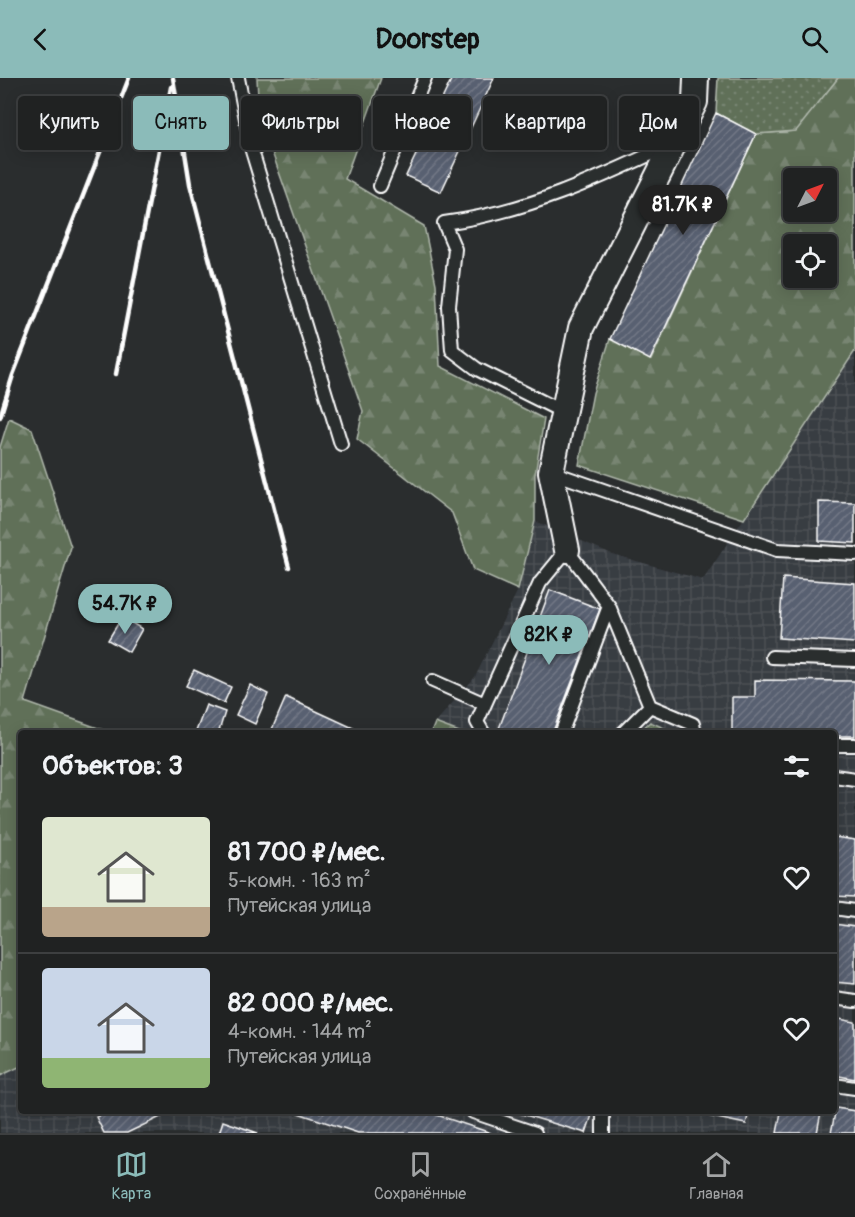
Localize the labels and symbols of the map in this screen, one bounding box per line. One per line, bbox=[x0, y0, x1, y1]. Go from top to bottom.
north arrow bbox=[783, 168, 837, 222]
pin: 81.7K ₽ bbox=[628, 185, 738, 236]
pin: 54.7K ₽ bbox=[70, 584, 180, 635]
pin: 82K ₽ bbox=[507, 615, 591, 666]

